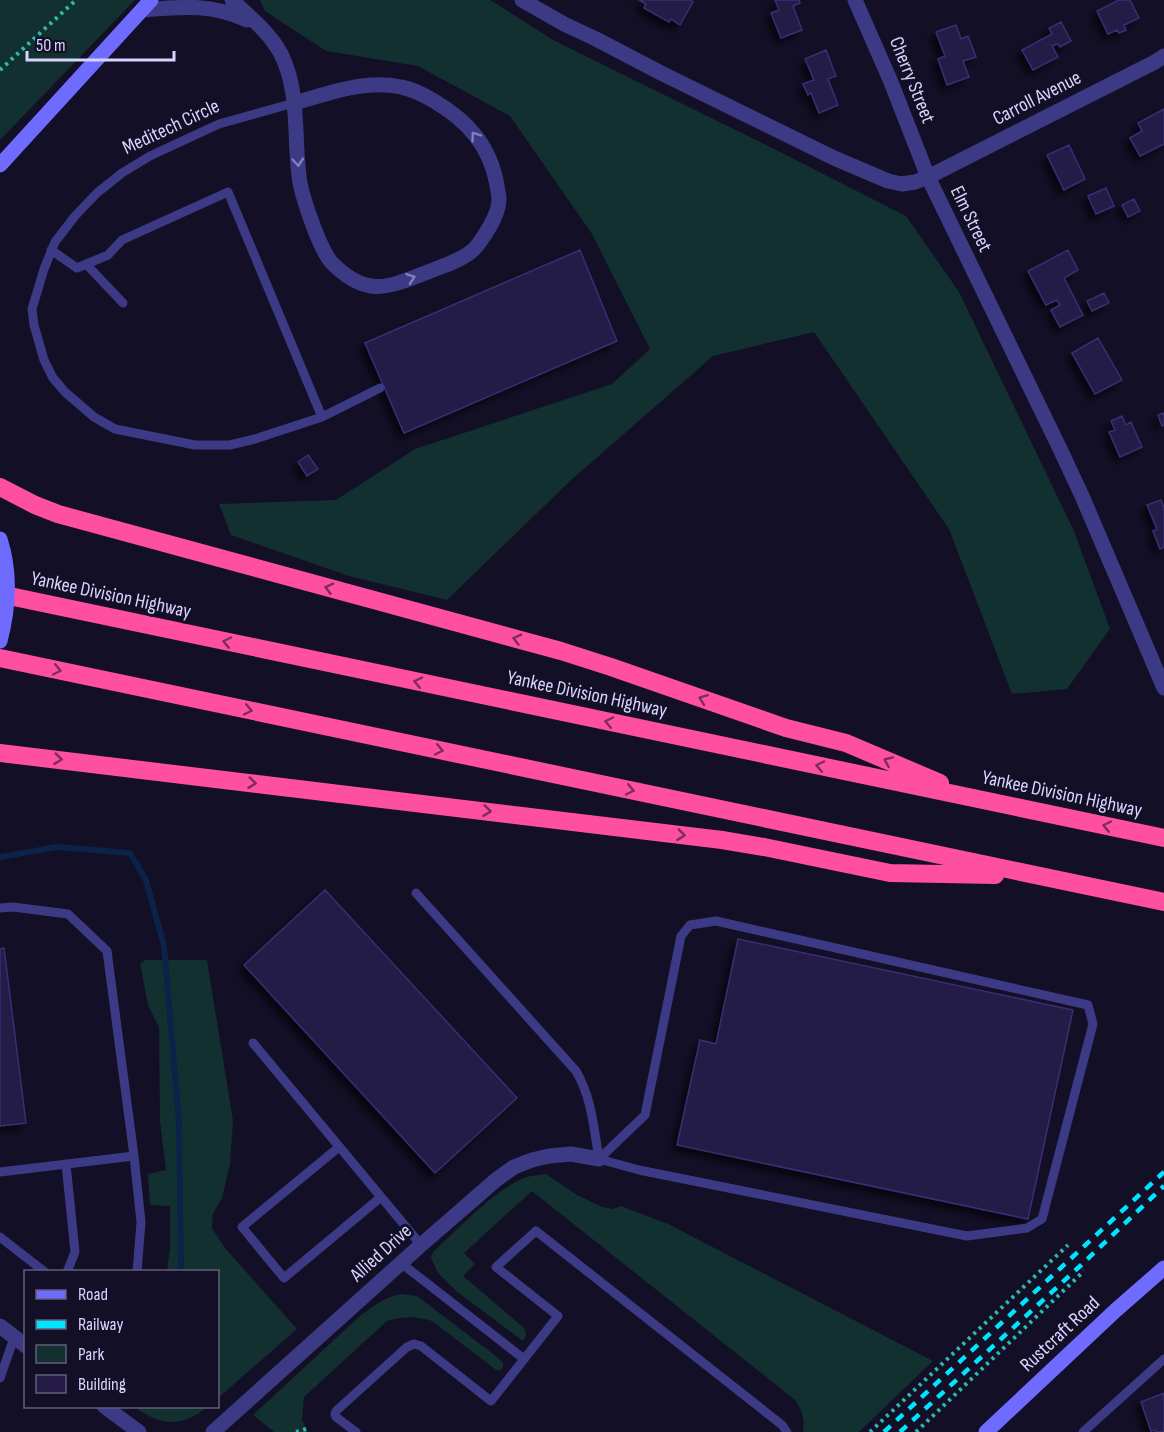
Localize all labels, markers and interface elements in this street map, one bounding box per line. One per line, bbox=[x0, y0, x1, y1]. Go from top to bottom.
scale bar bbox=[27, 24, 174, 62]
street label: Cherry Street bbox=[884, 33, 940, 127]
text: 50 m bbox=[36, 35, 66, 56]
street label: Carroll Avenue bbox=[989, 66, 1085, 130]
street label: Meditech Circle bbox=[119, 94, 223, 160]
one-way arrow bbox=[471, 131, 482, 142]
one-way arrow bbox=[291, 157, 304, 166]
street label: Elm Street bbox=[945, 182, 997, 256]
one-way arrow bbox=[406, 272, 416, 285]
street label: Yankee Division Highway bbox=[29, 566, 193, 624]
one-way arrow bbox=[324, 583, 335, 595]
one-way arrow bbox=[513, 634, 523, 647]
one-way arrow bbox=[222, 636, 232, 649]
one-way arrow bbox=[52, 663, 62, 676]
street label: Yankee Division Highway bbox=[505, 665, 669, 723]
one-way arrow bbox=[413, 676, 423, 689]
one-way arrow bbox=[698, 694, 709, 706]
one-way arrow bbox=[243, 703, 253, 716]
one-way arrow bbox=[604, 716, 614, 729]
one-way arrow bbox=[434, 743, 444, 756]
one-way arrow bbox=[54, 753, 63, 765]
one-way arrow bbox=[883, 756, 894, 768]
one-way arrow bbox=[815, 760, 825, 773]
street label: Yankee Division Highway bbox=[980, 765, 1144, 823]
one-way arrow bbox=[247, 776, 256, 789]
one-way arrow bbox=[625, 783, 635, 796]
one-way arrow bbox=[482, 805, 492, 817]
one-way arrow bbox=[1102, 821, 1112, 834]
one-way arrow bbox=[676, 828, 685, 841]
street label: Allied Drive bbox=[344, 1219, 417, 1288]
legend bbox=[24, 1270, 219, 1408]
text: Road bbox=[78, 1284, 108, 1305]
street label: Rustcraft Road bbox=[1015, 1291, 1105, 1377]
text: Railway bbox=[78, 1314, 123, 1335]
text: Park bbox=[78, 1344, 104, 1365]
text: Building bbox=[78, 1374, 126, 1395]

